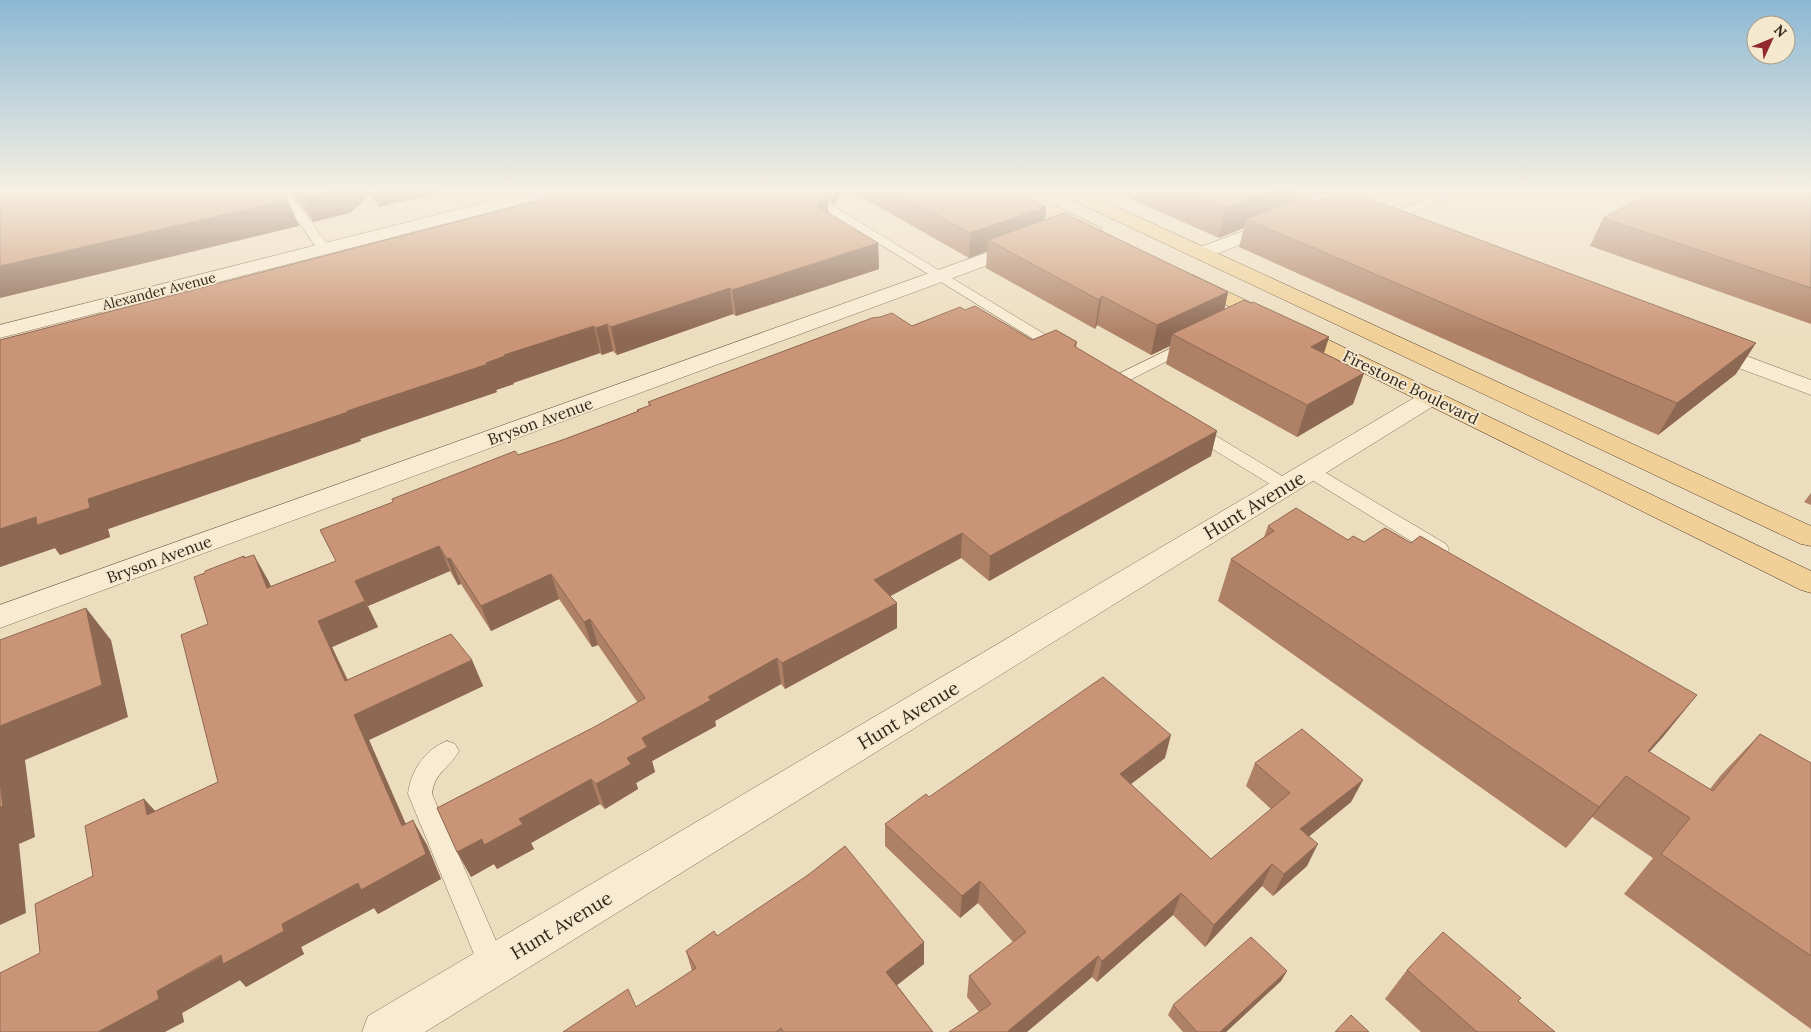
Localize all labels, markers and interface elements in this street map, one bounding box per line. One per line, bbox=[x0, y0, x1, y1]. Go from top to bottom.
north arrow bbox=[1746, 15, 1796, 65]
text: N bbox=[1770, 21, 1791, 41]
street label: Alexander Avenue bbox=[99, 268, 218, 314]
street label: Firestone Boulevard bbox=[1340, 345, 1483, 429]
street label: Bryson Avenue bbox=[485, 393, 596, 449]
street label: Hunt Avenue bbox=[1199, 465, 1309, 545]
street label: Bryson Avenue bbox=[104, 531, 215, 587]
street label: Hunt Avenue bbox=[853, 675, 963, 755]
street label: Hunt Avenue bbox=[506, 885, 616, 965]

